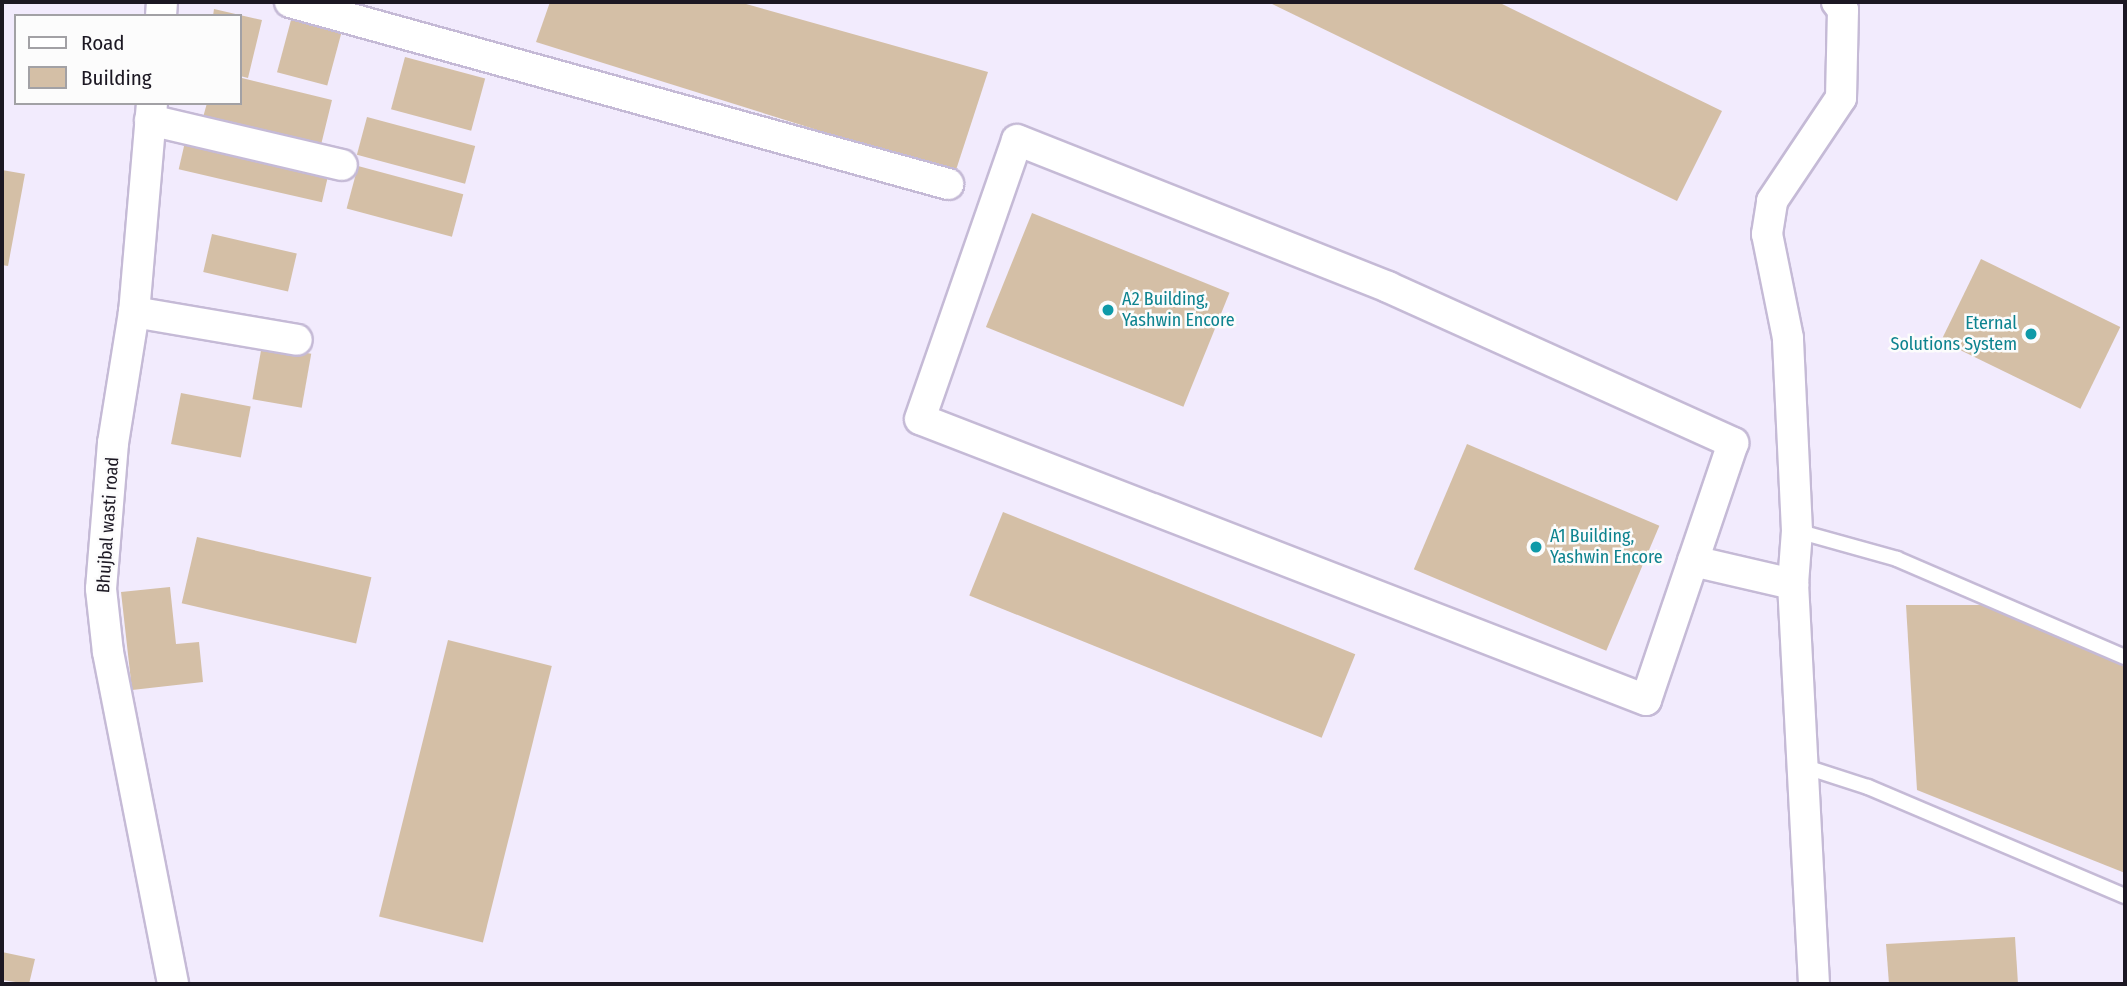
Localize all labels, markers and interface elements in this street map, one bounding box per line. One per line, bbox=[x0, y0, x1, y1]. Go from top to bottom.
legend bbox=[14, 14, 242, 105]
text: Road bbox=[81, 30, 125, 56]
text: Building bbox=[81, 65, 152, 91]
place label: A2 Building, Yashwin Encore bbox=[1122, 289, 1235, 332]
marker: A2 Building, Yashwin Encore bbox=[1100, 302, 1116, 318]
place label: Eternal Solutions System bbox=[1890, 313, 2017, 356]
marker: Eternal Solutions System bbox=[2023, 326, 2039, 342]
street label: Bhujbal wasti road bbox=[92, 456, 124, 594]
place label: A1 Building, Yashwin Encore bbox=[1550, 526, 1663, 568]
marker: A1 Building, Yashwin Encore bbox=[1528, 539, 1544, 555]

